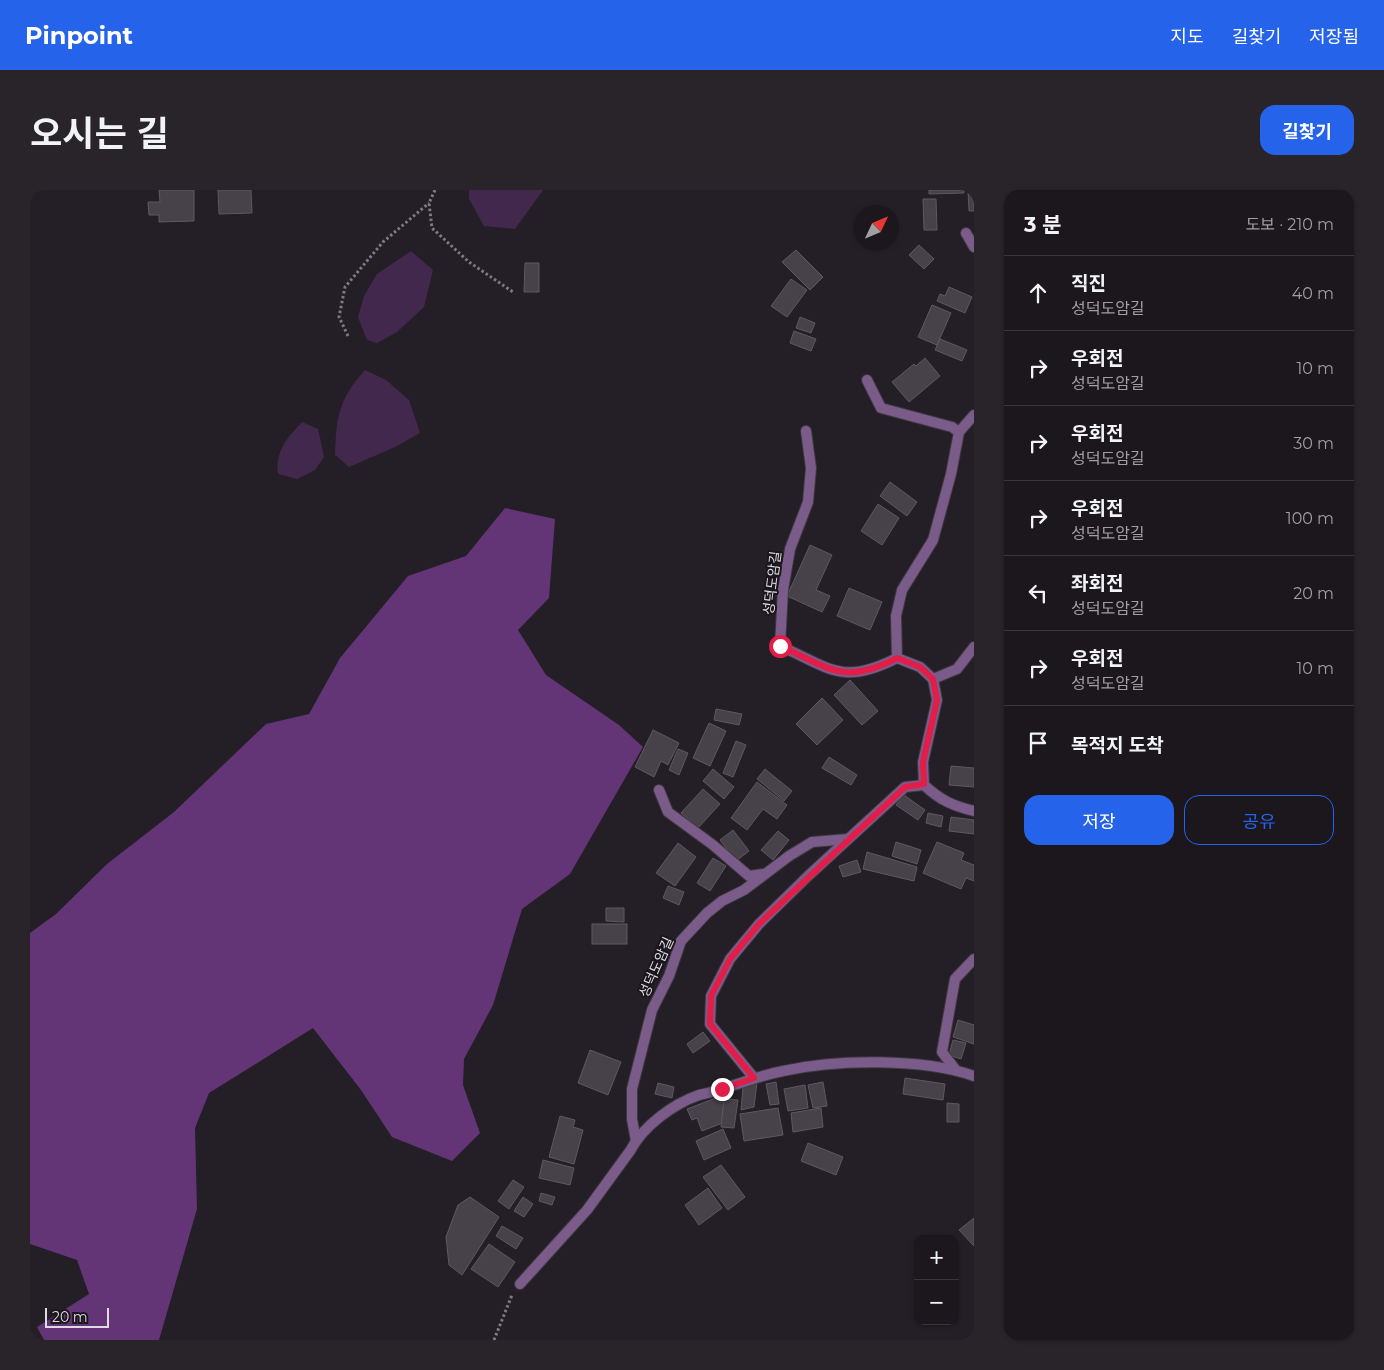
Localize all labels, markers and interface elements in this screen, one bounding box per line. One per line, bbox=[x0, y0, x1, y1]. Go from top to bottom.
text: Pinpoint bbox=[25, 21, 133, 50]
text: 지도 bbox=[1171, 26, 1204, 48]
text: 길찾기 bbox=[1232, 26, 1281, 48]
text: 저장됨 bbox=[1309, 26, 1359, 48]
button: 길찾기 bbox=[1260, 105, 1354, 155]
text: 오시는 길 bbox=[30, 112, 169, 155]
north arrow bbox=[854, 205, 899, 250]
text: 3 분 bbox=[1024, 212, 1062, 237]
text: 도보 · 210 m bbox=[1246, 215, 1334, 234]
text: 직진 bbox=[1071, 272, 1106, 295]
icon: ahead bbox=[1024, 279, 1052, 307]
text: 40 m bbox=[1292, 284, 1334, 303]
text: 성덕도암길 bbox=[1071, 299, 1145, 318]
text: 우회전 bbox=[1071, 347, 1123, 370]
icon: right bbox=[1024, 354, 1052, 382]
text: 10 m bbox=[1296, 359, 1334, 378]
text: 성덕도암길 bbox=[1071, 374, 1145, 393]
text: 우회전 bbox=[1071, 422, 1123, 445]
icon: right bbox=[1024, 429, 1052, 457]
text: 30 m bbox=[1293, 434, 1334, 453]
text: 성덕도암길 bbox=[1071, 449, 1145, 468]
text: 우회전 bbox=[1071, 497, 1123, 520]
icon: right bbox=[1024, 504, 1052, 532]
text: 100 m bbox=[1286, 509, 1334, 528]
text: 성덕도암길 bbox=[1071, 524, 1145, 543]
street label: 성덕도암길 bbox=[759, 550, 785, 616]
text: 좌회전 bbox=[1071, 572, 1123, 595]
icon: left bbox=[1024, 579, 1052, 607]
text: 20 m bbox=[1293, 584, 1334, 603]
text: 성덕도암길 bbox=[1071, 599, 1145, 618]
route start bbox=[769, 635, 792, 658]
text: 우회전 bbox=[1071, 647, 1123, 670]
icon: right bbox=[1024, 654, 1052, 682]
text: 10 m bbox=[1296, 659, 1334, 678]
text: 성덕도암길 bbox=[1071, 674, 1145, 693]
icon: arrive bbox=[1024, 729, 1052, 757]
text: 목적지 도착 bbox=[1071, 734, 1164, 757]
button: 저장 bbox=[1024, 795, 1174, 845]
button: 공유 bbox=[1184, 795, 1334, 845]
street label: 성덕도암길 bbox=[635, 934, 677, 1000]
route end bbox=[711, 1078, 734, 1101]
map controls bbox=[914, 1235, 959, 1325]
button: + bbox=[914, 1235, 959, 1280]
button: − bbox=[914, 1280, 959, 1325]
scale bar bbox=[45, 1305, 109, 1328]
text: 20 m bbox=[52, 1308, 88, 1326]

